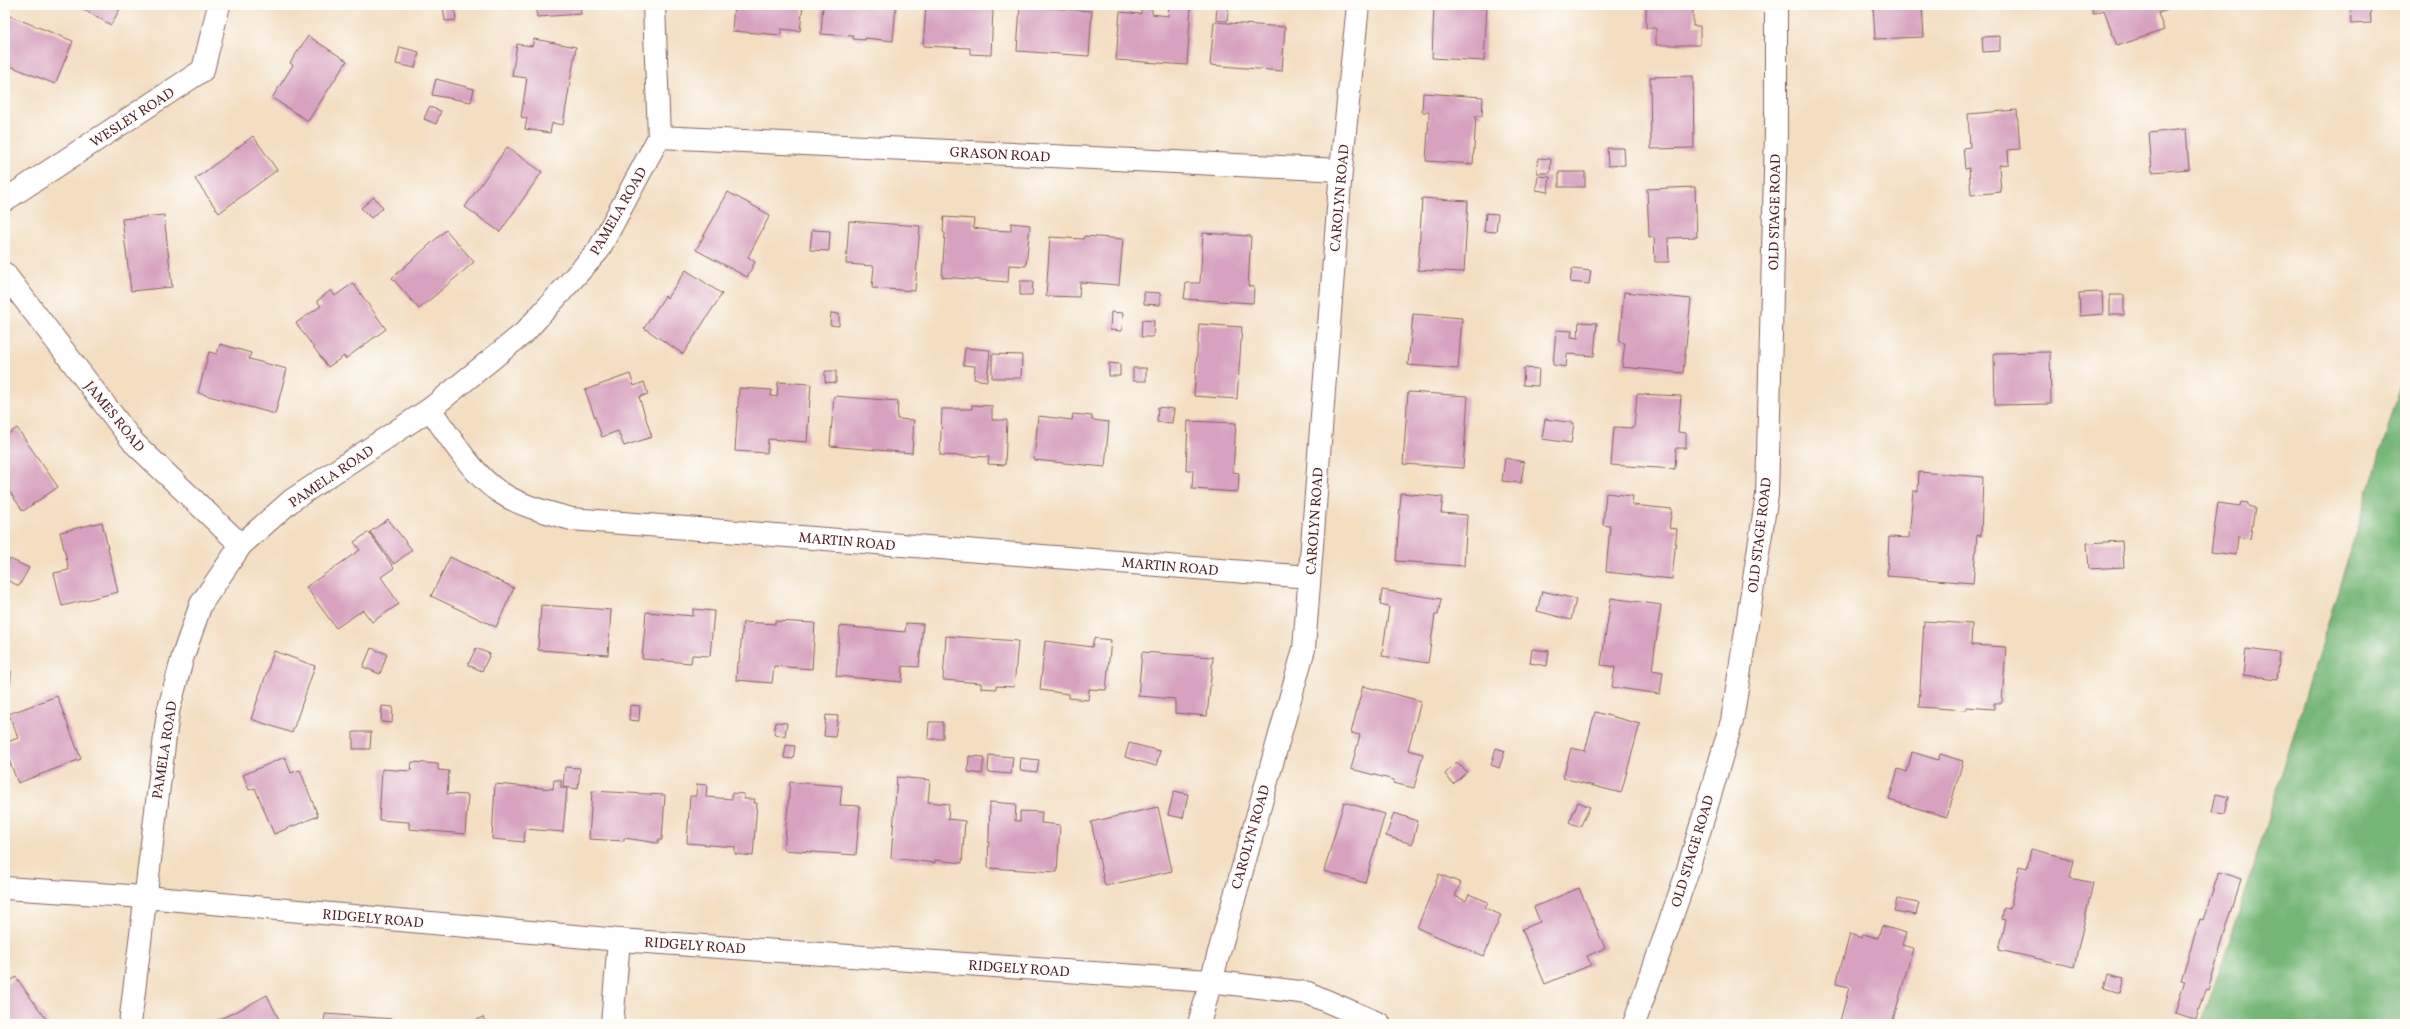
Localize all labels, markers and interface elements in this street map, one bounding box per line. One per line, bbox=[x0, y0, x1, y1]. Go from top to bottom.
street label: WESLEY ROAD bbox=[87, 84, 179, 153]
street label: GRASON ROAD bbox=[949, 143, 1051, 168]
street label: CAROLYN ROAD bbox=[1326, 144, 1355, 252]
street label: OLD STAGE ROAD bbox=[1765, 154, 1786, 270]
street label: PAMELA ROAD bbox=[586, 164, 652, 259]
street label: JAMES ROAD bbox=[79, 378, 148, 456]
street label: PAMELA ROAD bbox=[286, 442, 378, 513]
street label: CAROLYN ROAD bbox=[1302, 467, 1329, 575]
street label: OLD STAGE ROAD bbox=[1744, 476, 1777, 594]
street label: MARTIN ROAD bbox=[798, 529, 896, 556]
street label: MARTIN ROAD bbox=[1121, 554, 1219, 581]
street label: PAMELA ROAD bbox=[148, 700, 183, 801]
street label: CAROLYN ROAD bbox=[1228, 783, 1275, 892]
street label: OLD STAGE ROAD bbox=[1667, 793, 1719, 910]
street label: RIDGELY ROAD bbox=[321, 906, 424, 933]
street label: RIDGELY ROAD bbox=[644, 933, 746, 960]
street label: RIDGELY ROAD bbox=[968, 956, 1070, 983]

